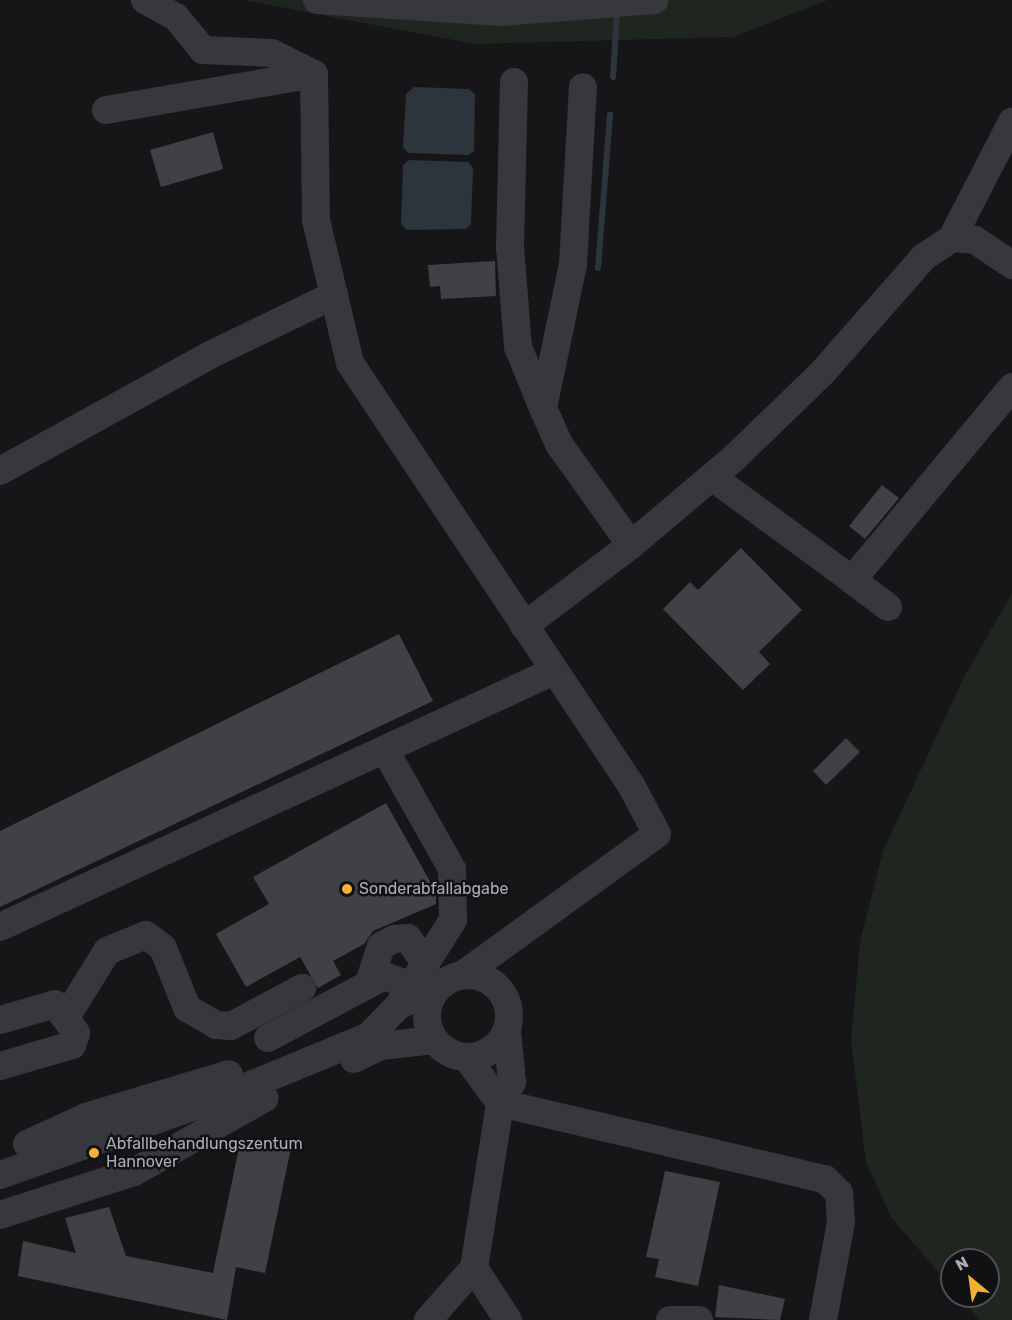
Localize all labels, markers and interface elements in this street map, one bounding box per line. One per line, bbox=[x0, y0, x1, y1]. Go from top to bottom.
place label: Sonderabfallabgabe bbox=[359, 879, 508, 899]
marker: Sonderabfallabgabe bbox=[340, 882, 354, 896]
place label: Abfallbehandlungszentum Hannover bbox=[106, 1134, 303, 1172]
marker: Abfallbehandlungszentum Hannover bbox=[87, 1146, 101, 1160]
north arrow bbox=[940, 1248, 1000, 1308]
text: N bbox=[952, 1252, 972, 1275]

